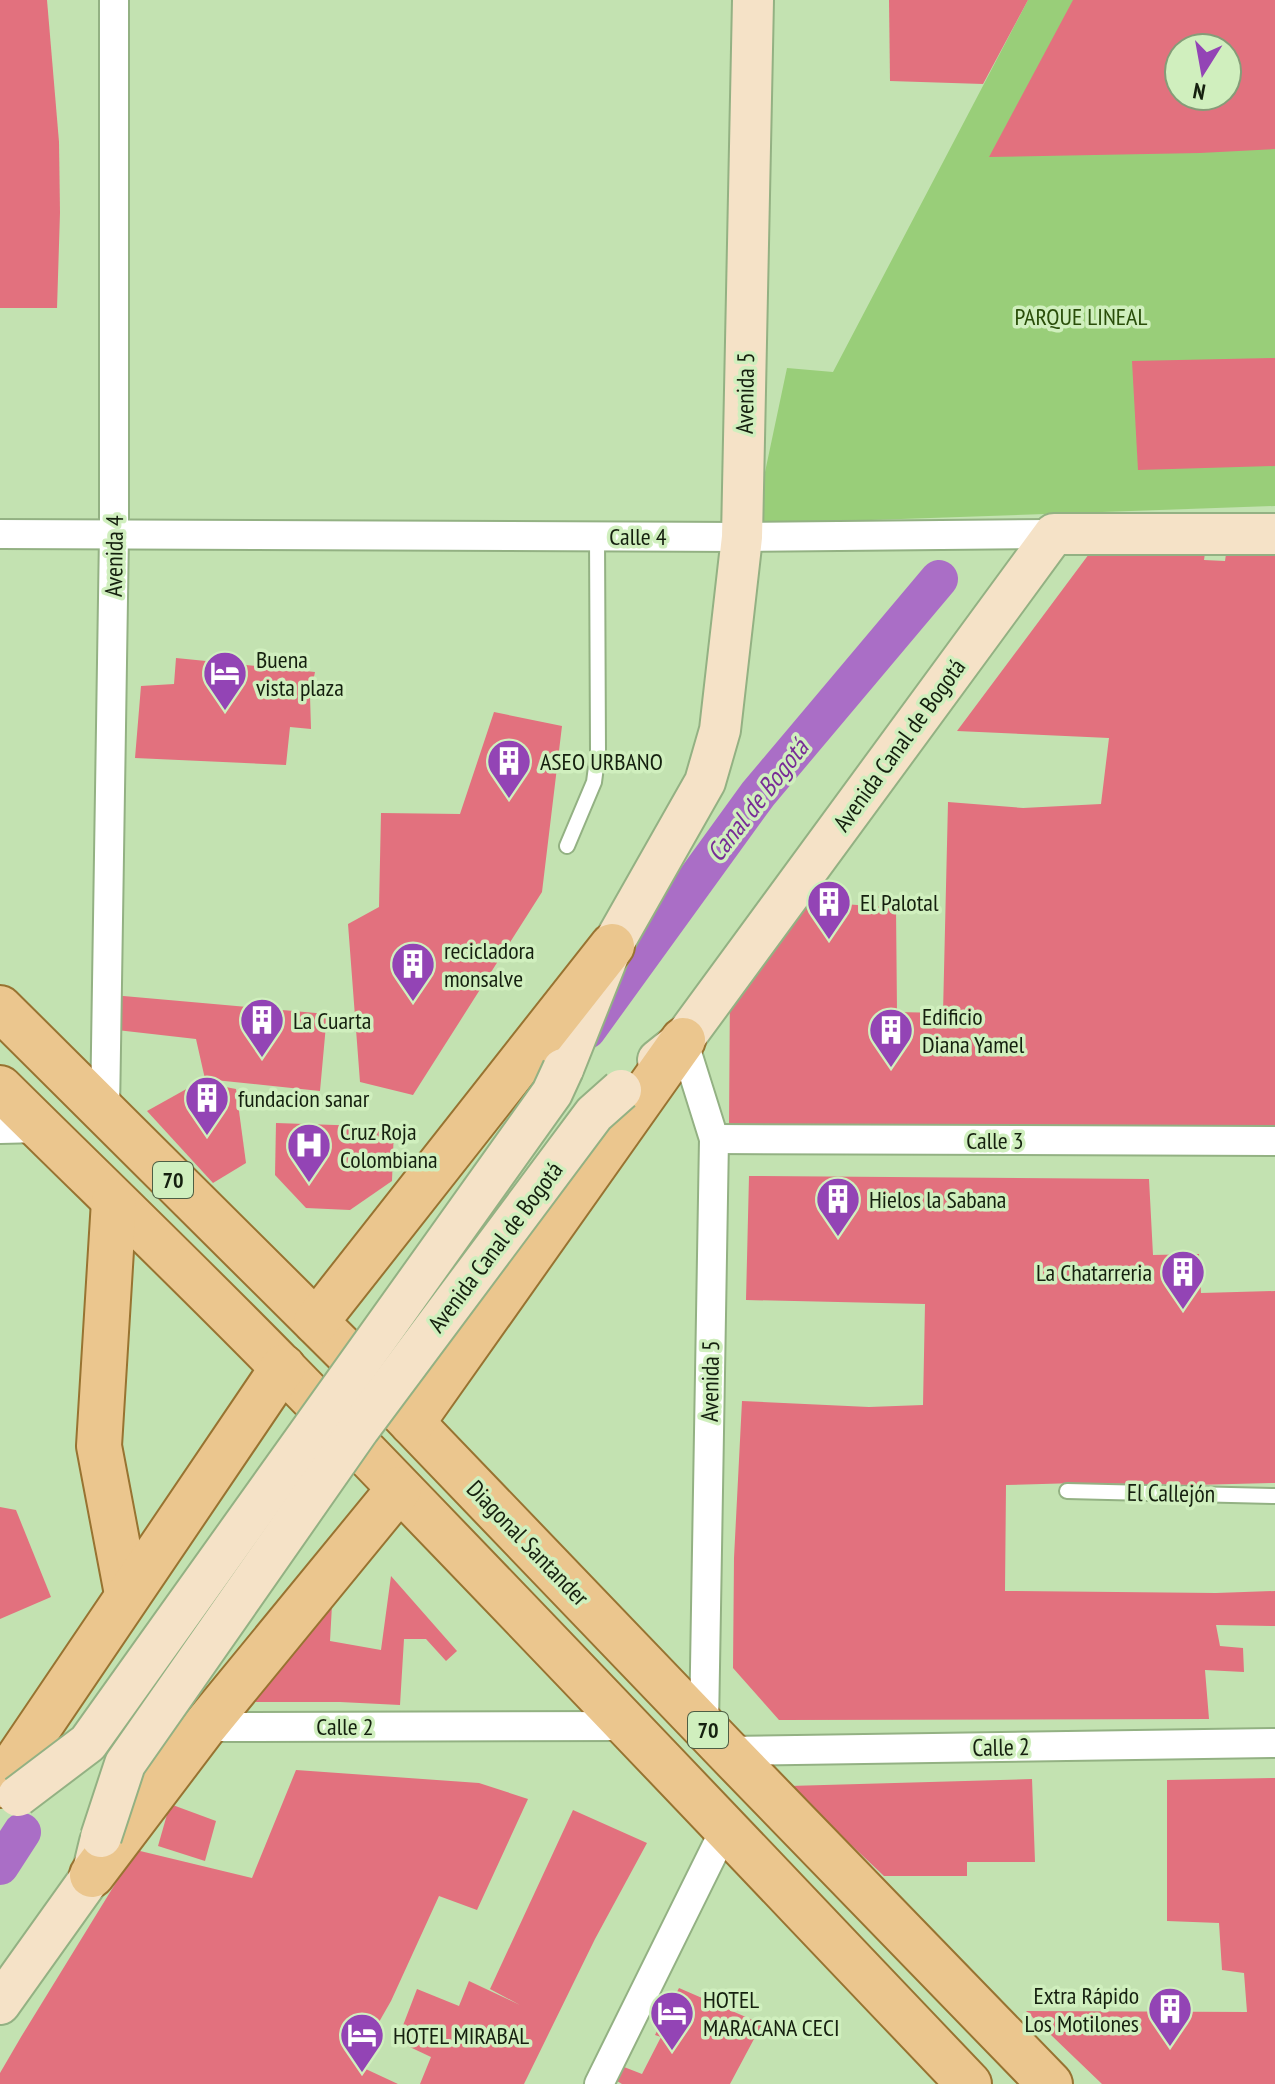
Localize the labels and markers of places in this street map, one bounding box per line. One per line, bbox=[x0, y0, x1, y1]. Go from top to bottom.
place label: Buena vista plaza bbox=[256, 644, 344, 703]
hotel icon: Buena vista plaza bbox=[201, 649, 249, 712]
building icon: ASEO URBANO bbox=[485, 737, 533, 800]
place label: ASEO URBANO bbox=[540, 746, 663, 777]
building icon: El Palotal bbox=[805, 878, 853, 941]
place label: El Palotal bbox=[860, 887, 939, 918]
place label: recicladora monsalve bbox=[444, 935, 535, 994]
building icon: recicladora monsalve bbox=[389, 940, 437, 1003]
building icon: La Cuarta bbox=[238, 996, 286, 1059]
place label: Edificio Diana Yamel bbox=[922, 1001, 1025, 1060]
place label: La Cuarta bbox=[293, 1005, 371, 1036]
building icon: Edificio Diana Yamel bbox=[867, 1006, 915, 1069]
building icon: fundacion sanar bbox=[183, 1074, 231, 1137]
place label: fundacion sanar bbox=[238, 1083, 370, 1114]
place label: Cruz Roja Colombiana bbox=[340, 1116, 438, 1175]
hospital icon: Cruz Roja Colombiana bbox=[285, 1121, 333, 1184]
building icon: Hielos la Sabana bbox=[814, 1175, 862, 1238]
place label: Hielos la Sabana bbox=[869, 1184, 1006, 1215]
building icon: La Chatarreria bbox=[1159, 1248, 1207, 1311]
place label: La Chatarreria bbox=[1036, 1257, 1152, 1288]
place label: Extra Rápido Los Motilones bbox=[1025, 1980, 1139, 2039]
place label: HOTEL MARACANA CECI bbox=[703, 1984, 840, 2043]
building icon: Extra Rápido Los Motilones bbox=[1146, 1985, 1194, 2048]
hotel icon: HOTEL MARACANA CECI bbox=[648, 1989, 696, 2052]
hotel icon: HOTEL MIRABAL bbox=[338, 2011, 386, 2074]
place label: HOTEL MIRABAL bbox=[393, 2020, 529, 2051]

